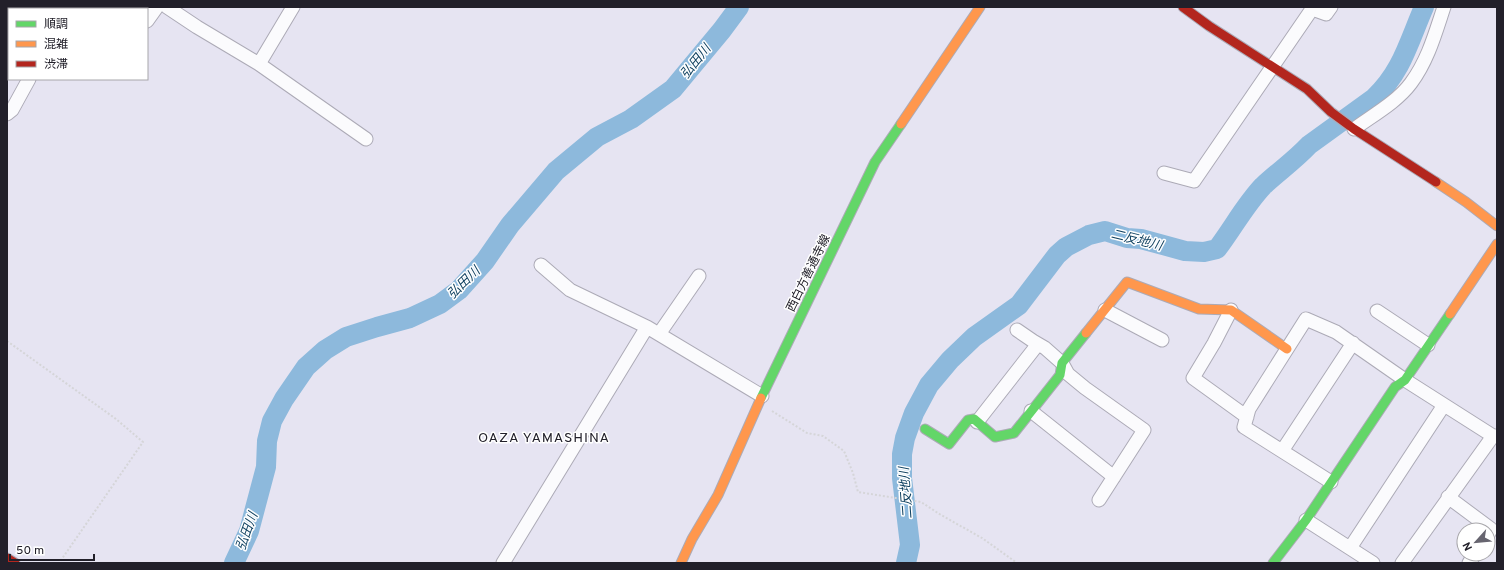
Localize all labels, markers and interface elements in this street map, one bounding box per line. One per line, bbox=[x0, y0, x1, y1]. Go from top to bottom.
legend bbox=[8, 8, 148, 80]
text: 順調 bbox=[44, 17, 68, 33]
text: 混雑 bbox=[44, 37, 68, 53]
water label: 弘田川 bbox=[678, 41, 716, 82]
text: 渋滞 bbox=[44, 57, 68, 73]
water label: 二反地川 bbox=[1109, 227, 1166, 255]
street label: 西白方善通寺線 bbox=[783, 232, 835, 315]
water label: 弘田川 bbox=[445, 263, 485, 303]
district label: OAZA YAMASHINA bbox=[478, 430, 610, 447]
water label: 二反地川 bbox=[897, 464, 917, 519]
water label: 弘田川 bbox=[234, 509, 263, 553]
north arrow bbox=[1456, 522, 1496, 562]
scale bar bbox=[10, 536, 94, 562]
text: N bbox=[1460, 539, 1476, 553]
text: 50 m bbox=[16, 543, 44, 559]

